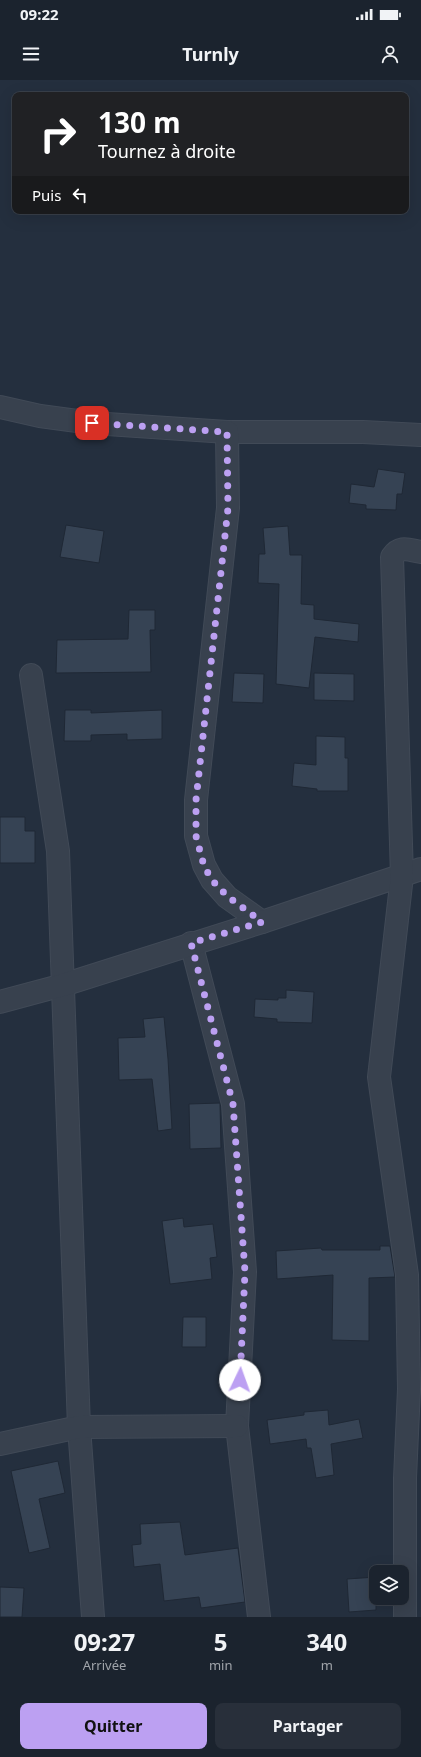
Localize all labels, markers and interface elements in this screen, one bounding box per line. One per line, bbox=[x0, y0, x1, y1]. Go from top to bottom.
text: 09:22 bbox=[20, 4, 59, 24]
text: Turnly bbox=[182, 42, 239, 66]
icon: menu bbox=[20, 43, 42, 65]
icon: person bbox=[379, 43, 401, 65]
text: 130 m bbox=[98, 103, 181, 141]
icon: right bbox=[32, 108, 84, 160]
text: Tournez à droite bbox=[98, 139, 236, 163]
icon: left bbox=[69, 184, 91, 206]
text: Puis bbox=[32, 185, 61, 205]
pin bbox=[75, 406, 109, 440]
icon: arrive bbox=[81, 412, 103, 434]
position arrow bbox=[219, 1359, 261, 1401]
map controls bbox=[369, 1565, 409, 1605]
button: layers bbox=[369, 1565, 409, 1605]
text: 09:27 bbox=[74, 1625, 135, 1658]
text: 5 bbox=[214, 1625, 228, 1658]
text: 340 bbox=[306, 1625, 347, 1658]
text: Arrivée bbox=[83, 1656, 126, 1674]
text: min bbox=[209, 1656, 232, 1674]
text: m bbox=[321, 1656, 333, 1674]
button: Quitter bbox=[20, 1703, 207, 1749]
button: Partager bbox=[215, 1703, 401, 1749]

